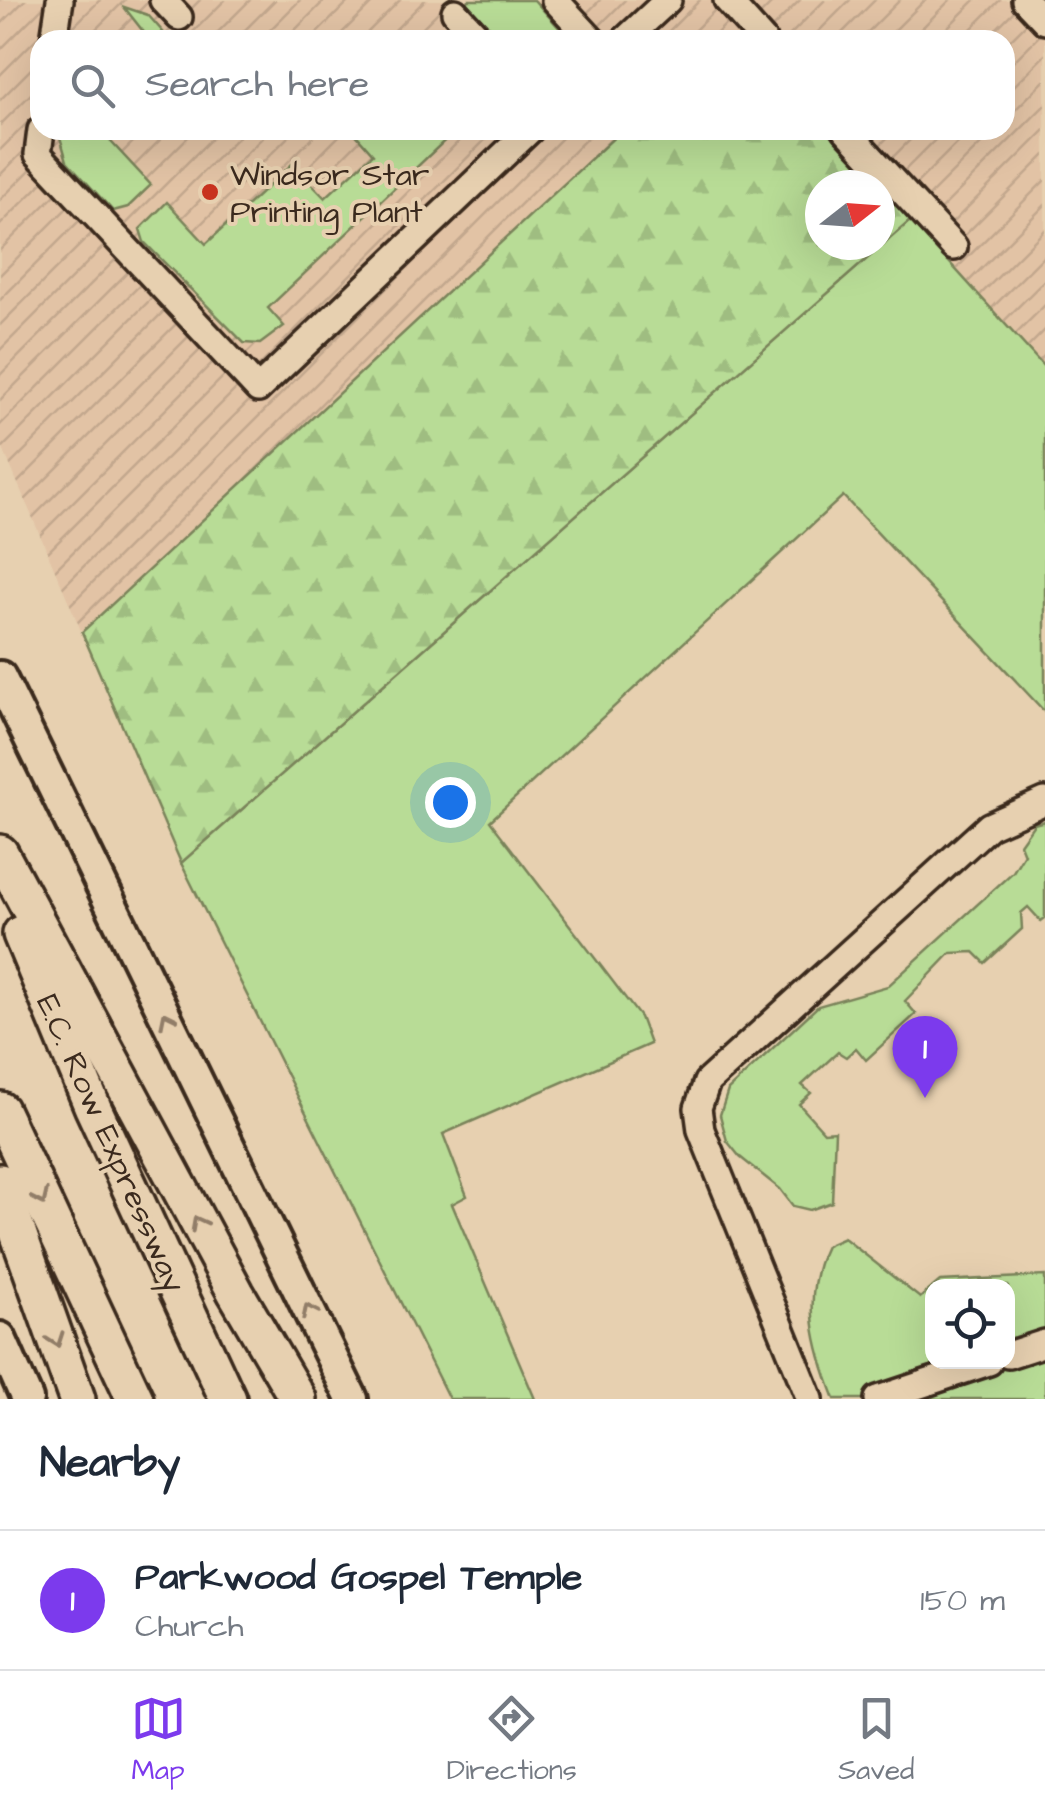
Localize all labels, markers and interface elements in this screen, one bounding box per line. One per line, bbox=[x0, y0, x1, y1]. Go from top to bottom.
search box bbox=[30, 30, 1015, 140]
icon: search bbox=[65, 58, 120, 113]
text: Search here bbox=[145, 59, 369, 111]
place label: Windsor Star Printing Plant bbox=[230, 153, 430, 235]
north arrow bbox=[805, 170, 895, 260]
marker: Windsor Star Printing Plant bbox=[199, 181, 221, 203]
your location bbox=[425, 777, 476, 828]
street label: E.C. Row Expressway bbox=[25, 988, 197, 1300]
one-way arrow bbox=[159, 1011, 179, 1029]
pin: 1 bbox=[892, 1016, 958, 1098]
one-way arrow bbox=[29, 1188, 49, 1206]
one-way arrow bbox=[191, 1215, 210, 1234]
map controls bbox=[925, 1279, 1015, 1369]
button: locate bbox=[925, 1279, 1015, 1369]
one-way arrow bbox=[302, 1304, 322, 1322]
one-way arrow bbox=[44, 1330, 65, 1347]
text: Nearby bbox=[40, 1435, 180, 1493]
text: Parkwood Gospel Temple bbox=[135, 1552, 582, 1604]
text: 1 bbox=[70, 1578, 75, 1623]
text: 150 m bbox=[920, 1578, 1005, 1623]
text: Church bbox=[135, 1604, 244, 1649]
tab: Map bbox=[131, 1691, 186, 1790]
tab: Directions bbox=[447, 1691, 577, 1790]
tab: Saved bbox=[838, 1691, 914, 1790]

